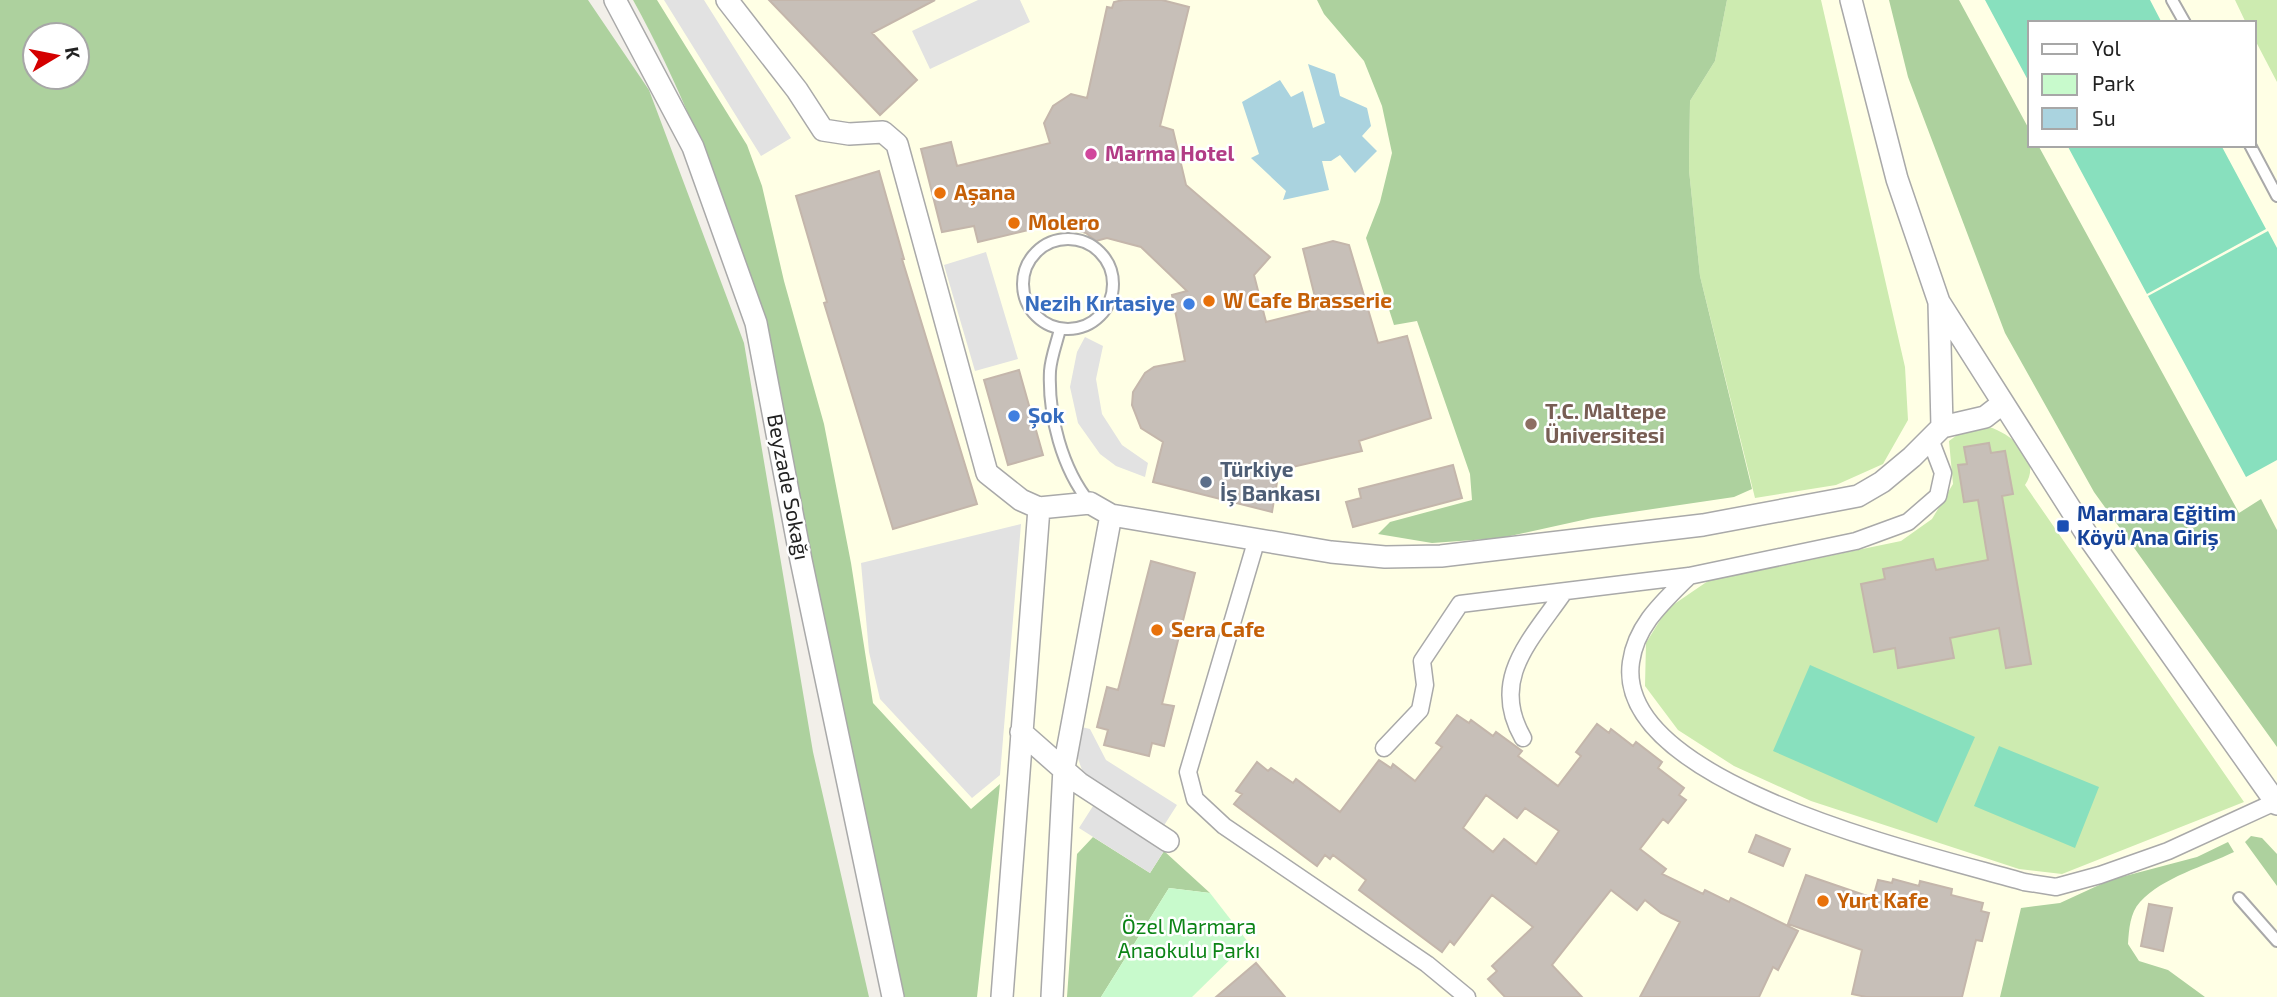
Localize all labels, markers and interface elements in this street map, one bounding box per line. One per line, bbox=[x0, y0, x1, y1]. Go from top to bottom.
north arrow bbox=[21, 21, 91, 91]
legend bbox=[2028, 21, 2256, 147]
text: Yol bbox=[2092, 35, 2121, 60]
text: K bbox=[61, 45, 86, 61]
text: Park bbox=[2092, 70, 2135, 95]
text: Su bbox=[2092, 105, 2116, 130]
place label: Marma Hotel bbox=[1105, 140, 1234, 165]
marker: Marma Hotel bbox=[1083, 146, 1099, 162]
place label: Aşana bbox=[954, 179, 1015, 206]
marker: Aşana bbox=[932, 185, 948, 201]
place label: Molero bbox=[1028, 209, 1100, 234]
marker: Molero bbox=[1006, 215, 1022, 231]
place label: W Cafe Brasserie bbox=[1223, 287, 1392, 312]
place label: Nezih Kırtasiye bbox=[1025, 290, 1175, 316]
marker: W Cafe Brasserie bbox=[1201, 293, 1217, 309]
marker: Nezih Kırtasiye bbox=[1181, 296, 1197, 312]
place label: T.C. Maltepe Üniversitesi bbox=[1545, 398, 1666, 447]
place label: Şok bbox=[1028, 402, 1065, 429]
marker: Şok bbox=[1006, 408, 1022, 424]
street label: Beyzade Sokağı bbox=[763, 411, 816, 562]
marker: T.C. Maltepe Üniversitesi bbox=[1523, 416, 1539, 432]
place label: Türkiye İş Bankası bbox=[1220, 456, 1321, 507]
marker: Türkiye İş Bankası bbox=[1198, 474, 1214, 490]
place label: Marmara Eğitim Köyü Ana Giriş bbox=[2077, 500, 2236, 551]
marker: Marmara Eğitim Köyü Ana Giriş bbox=[2055, 518, 2071, 534]
place label: Sera Cafe bbox=[1171, 616, 1265, 641]
marker: Sera Cafe bbox=[1149, 622, 1165, 638]
place label: Yurt Kafe bbox=[1837, 887, 1929, 912]
marker: Yurt Kafe bbox=[1815, 893, 1831, 909]
park label: Özel Marmara Anaokulu Parkı bbox=[1118, 913, 1260, 962]

